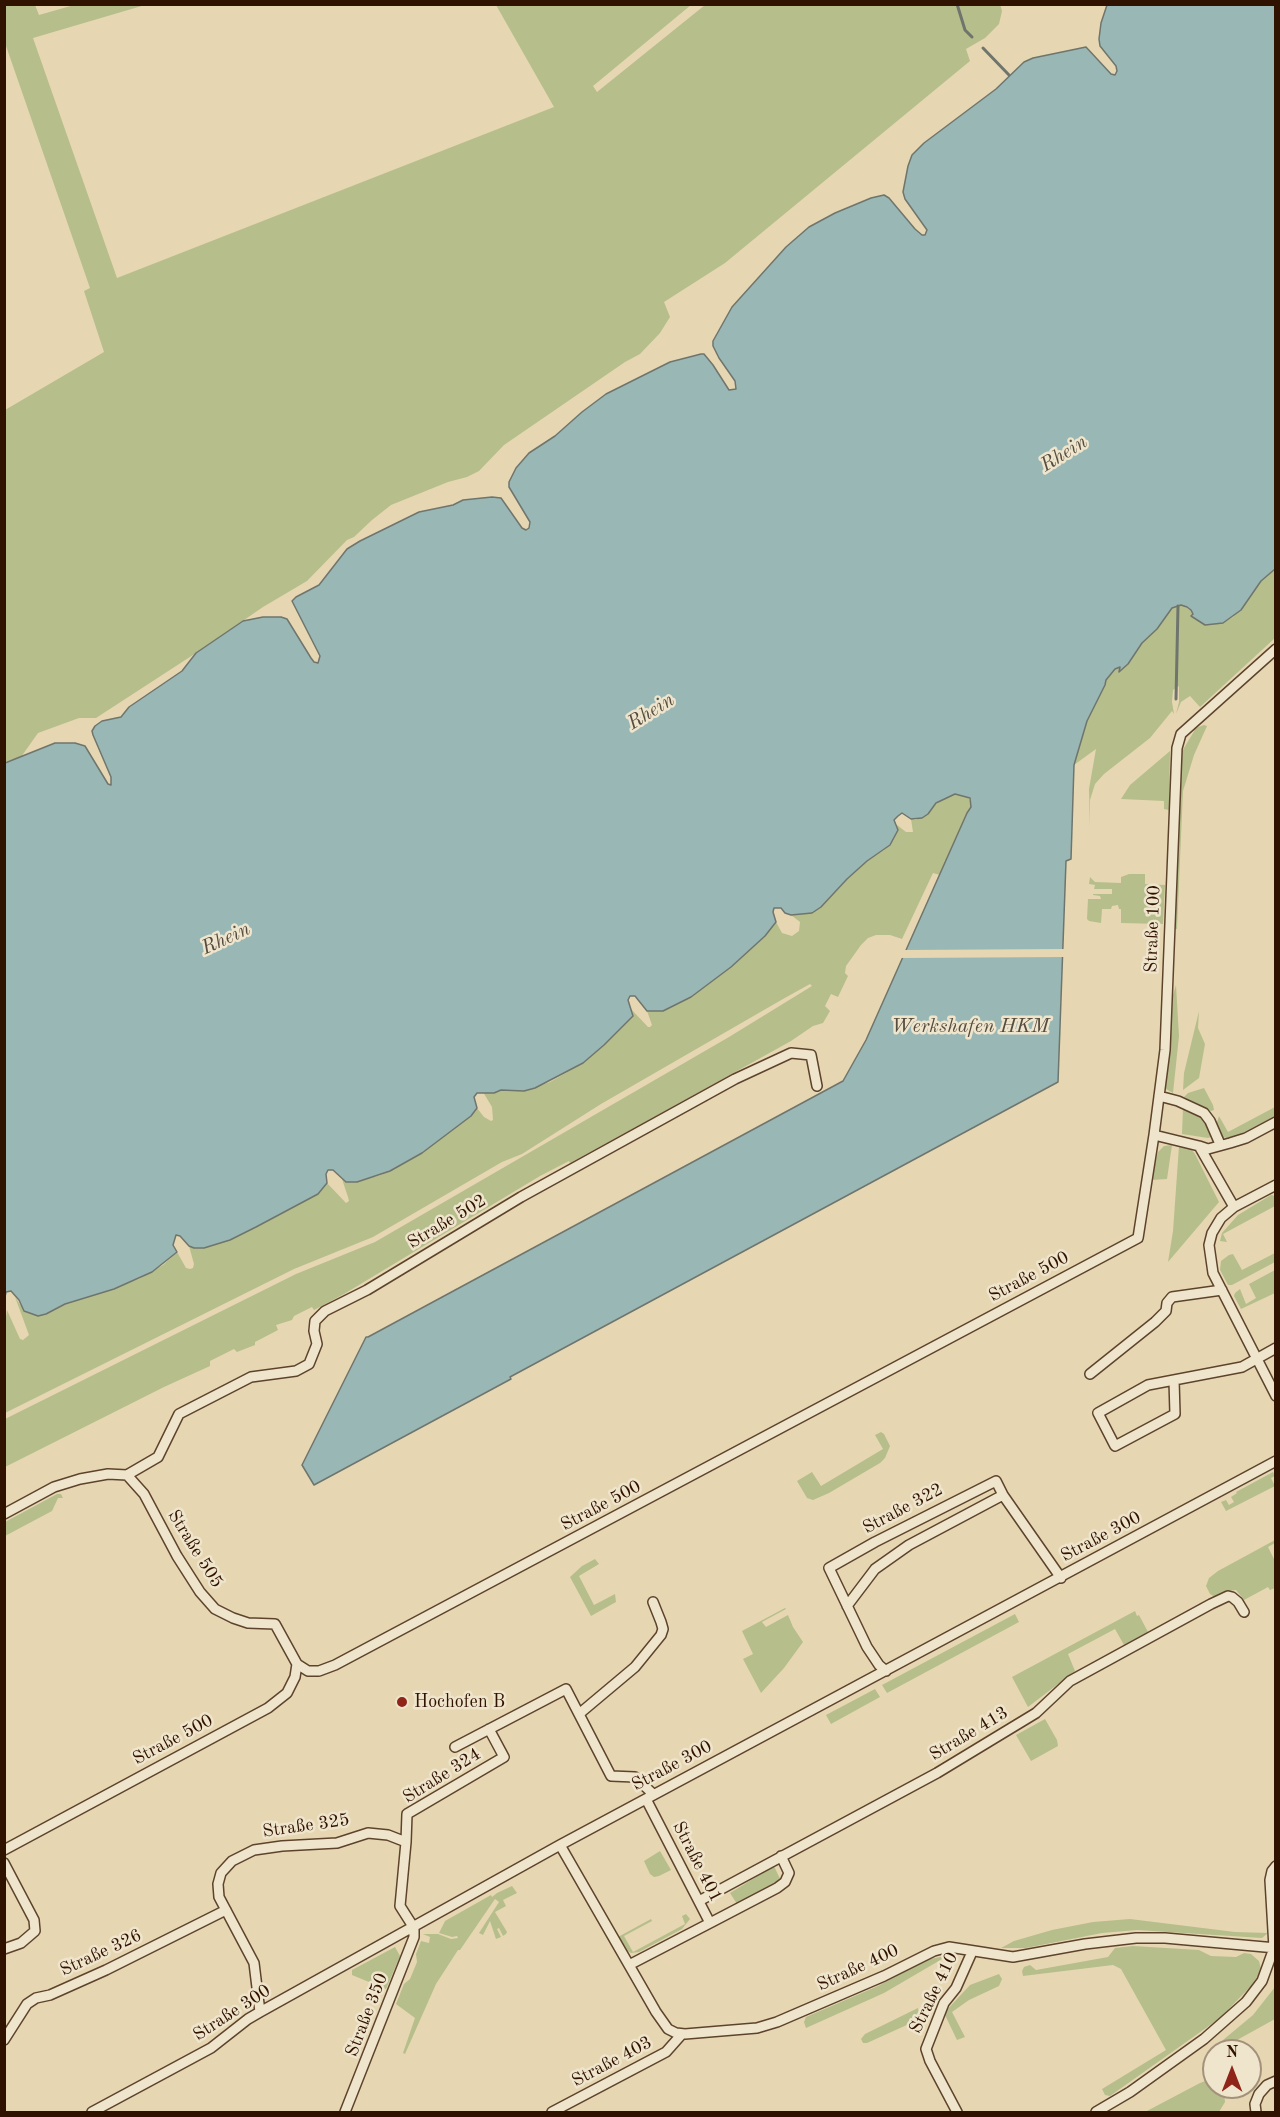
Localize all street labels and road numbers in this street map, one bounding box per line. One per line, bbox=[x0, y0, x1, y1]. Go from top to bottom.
street label: Straße 100 bbox=[1141, 885, 1165, 973]
street label: Straße 502 bbox=[404, 1190, 490, 1254]
street label: Straße 500 bbox=[985, 1247, 1073, 1307]
street label: Straße 500 bbox=[557, 1476, 645, 1536]
street label: Straße 322 bbox=[859, 1479, 947, 1539]
street label: Straße 505 bbox=[163, 1506, 227, 1592]
street label: Straße 300 bbox=[1057, 1507, 1145, 1567]
street label: Straße 413 bbox=[926, 1702, 1012, 1766]
street label: Straße 500 bbox=[129, 1710, 217, 1770]
street label: Straße 300 bbox=[628, 1736, 716, 1796]
street label: Straße 324 bbox=[399, 1744, 485, 1808]
street label: Straße 325 bbox=[261, 1809, 351, 1843]
street label: Straße 401 bbox=[667, 1818, 727, 1906]
street label: Straße 326 bbox=[57, 1925, 145, 1981]
street label: Straße 400 bbox=[814, 1940, 902, 1996]
street label: Straße 410 bbox=[905, 1949, 963, 2037]
street label: Straße 350 bbox=[341, 1970, 393, 2060]
street label: Straße 300 bbox=[189, 1980, 275, 2046]
street label: Straße 403 bbox=[568, 2032, 656, 2092]

